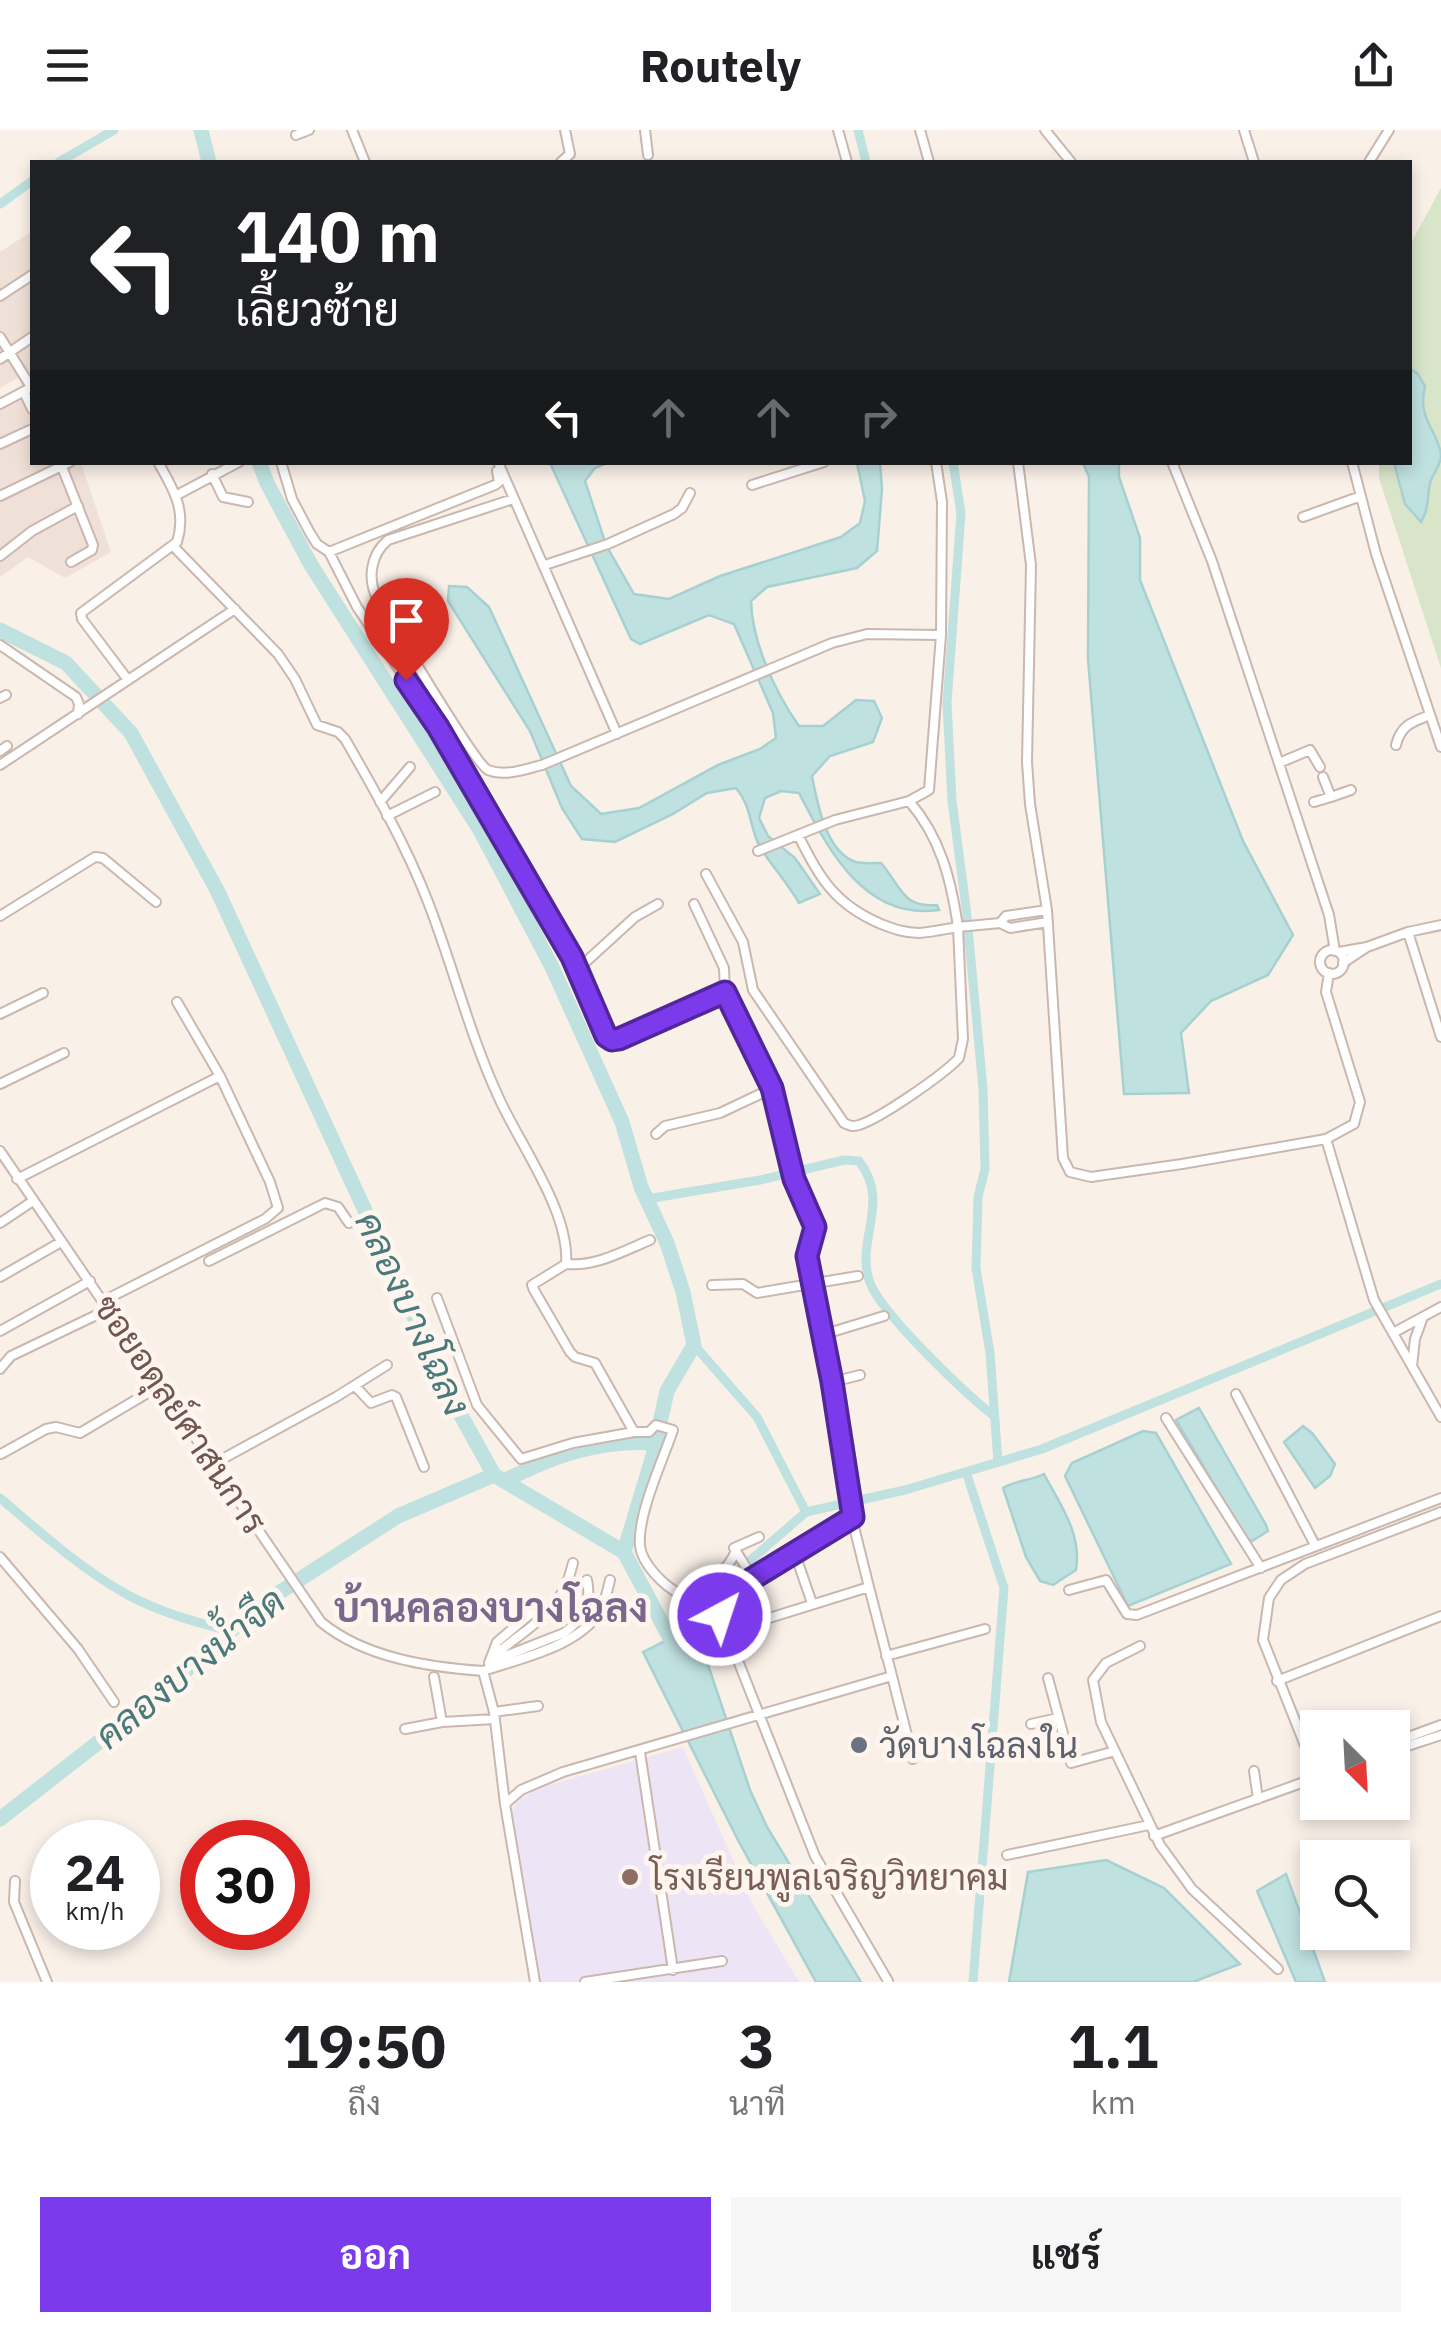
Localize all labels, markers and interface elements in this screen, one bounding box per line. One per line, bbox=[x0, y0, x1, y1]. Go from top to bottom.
text: Routely bbox=[640, 36, 801, 94]
icon: menu bbox=[40, 38, 95, 93]
icon: share bbox=[1346, 38, 1401, 93]
text: 140 m bbox=[235, 190, 440, 281]
icon: left bbox=[70, 200, 200, 330]
text: เลี้ยวซ้าย bbox=[235, 280, 399, 338]
icon: left bbox=[536, 390, 591, 445]
icon: ahead bbox=[641, 390, 696, 445]
icon: ahead bbox=[746, 390, 801, 445]
icon: right bbox=[851, 390, 906, 445]
pin bbox=[364, 578, 449, 681]
icon: arrive bbox=[379, 593, 434, 648]
water label: คลองบางโฉลง bbox=[345, 1203, 483, 1423]
street label: ซอยอดุลย์ศาสนการ bbox=[82, 1286, 278, 1543]
position arrow bbox=[668, 1563, 772, 1667]
water label: คลองบางน้ำจืด bbox=[80, 1571, 294, 1759]
district label: บ้านคลองบางโฉลง bbox=[334, 1580, 648, 1633]
north arrow bbox=[1300, 1710, 1410, 1820]
map controls bbox=[1300, 1710, 1410, 1950]
place label: วัดบางโฉลงใน bbox=[879, 1722, 1078, 1768]
marker: วัดบางโฉลงใน bbox=[848, 1734, 870, 1756]
speed limit sign: 30 bbox=[180, 1820, 310, 1950]
text: 24 bbox=[65, 1840, 125, 1905]
button: search bbox=[1300, 1840, 1410, 1950]
place label: โรงเรียนพูลเจริญวิทยาคม bbox=[648, 1854, 1009, 1902]
marker: โรงเรียนพูลเจริญวิทยาคม bbox=[619, 1866, 641, 1888]
text: km/h bbox=[66, 1894, 124, 1927]
text: 19:50 bbox=[282, 2006, 446, 2085]
text: 3 bbox=[739, 2006, 775, 2085]
text: 1.1 bbox=[1068, 2006, 1159, 2085]
text: km bbox=[1091, 2081, 1136, 2123]
text: ถึง bbox=[348, 2082, 381, 2124]
text: นาที bbox=[729, 2082, 786, 2124]
button: ออก bbox=[40, 2197, 711, 2312]
button: แชร์ bbox=[731, 2197, 1401, 2312]

